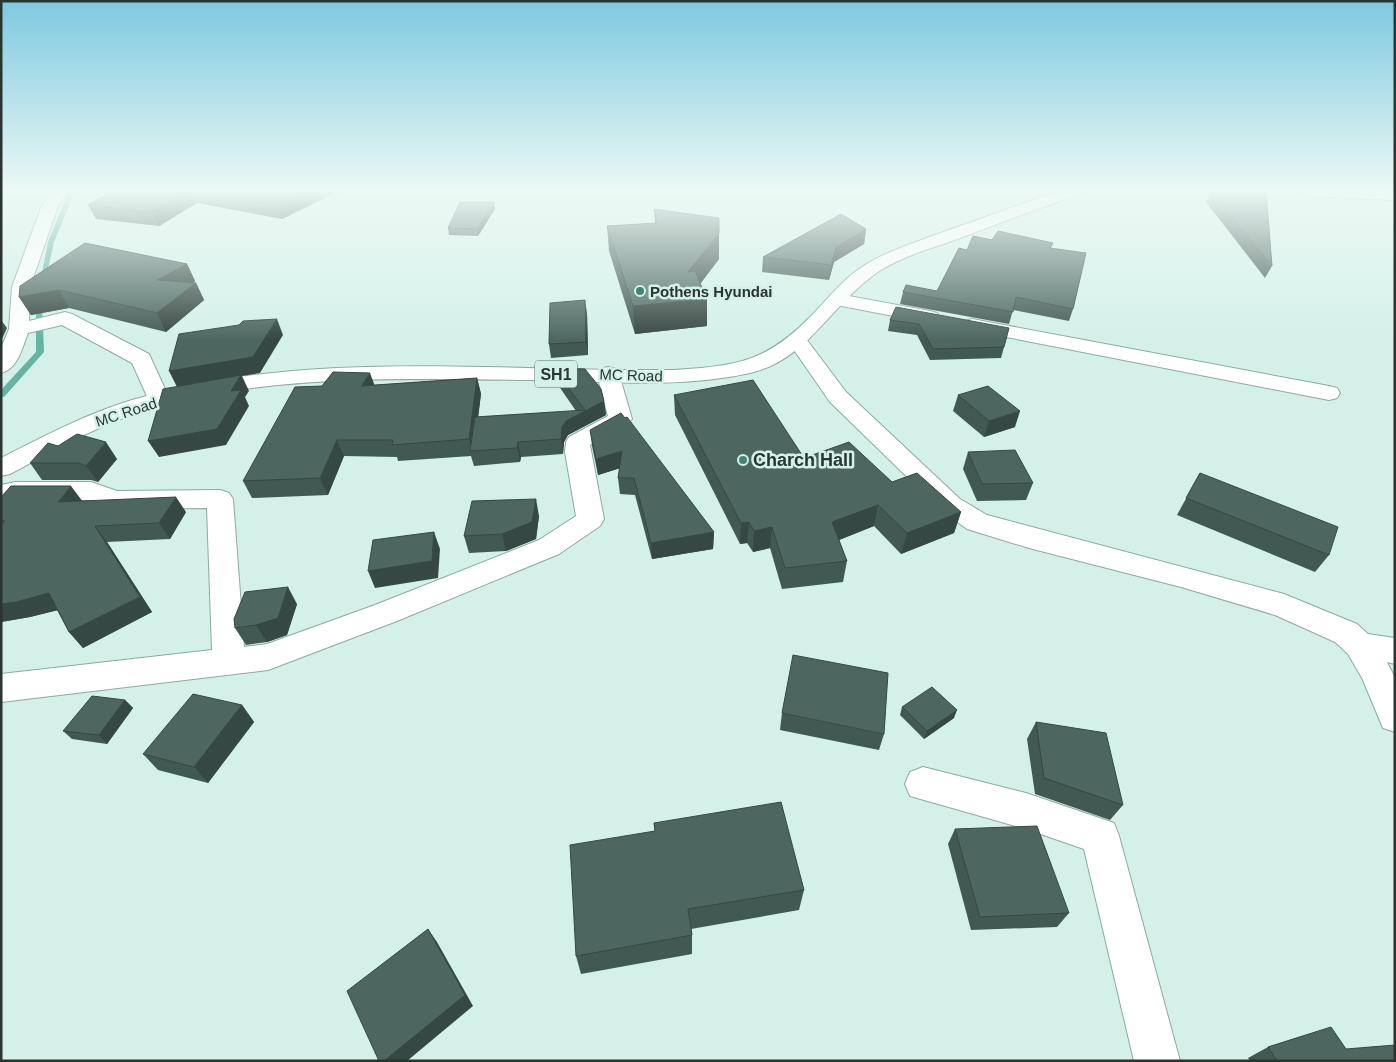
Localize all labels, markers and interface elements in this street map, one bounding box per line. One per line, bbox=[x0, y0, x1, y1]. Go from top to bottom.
place label: Pothens Hyundai bbox=[650, 283, 773, 300]
marker: Pothens Hyundai bbox=[634, 285, 646, 297]
road number: SH1 bbox=[535, 360, 577, 388]
street label: MC Road bbox=[599, 365, 663, 385]
street label: MC Road bbox=[93, 394, 159, 430]
place label: Charch Hall bbox=[753, 450, 853, 470]
marker: Charch Hall bbox=[737, 454, 749, 466]

